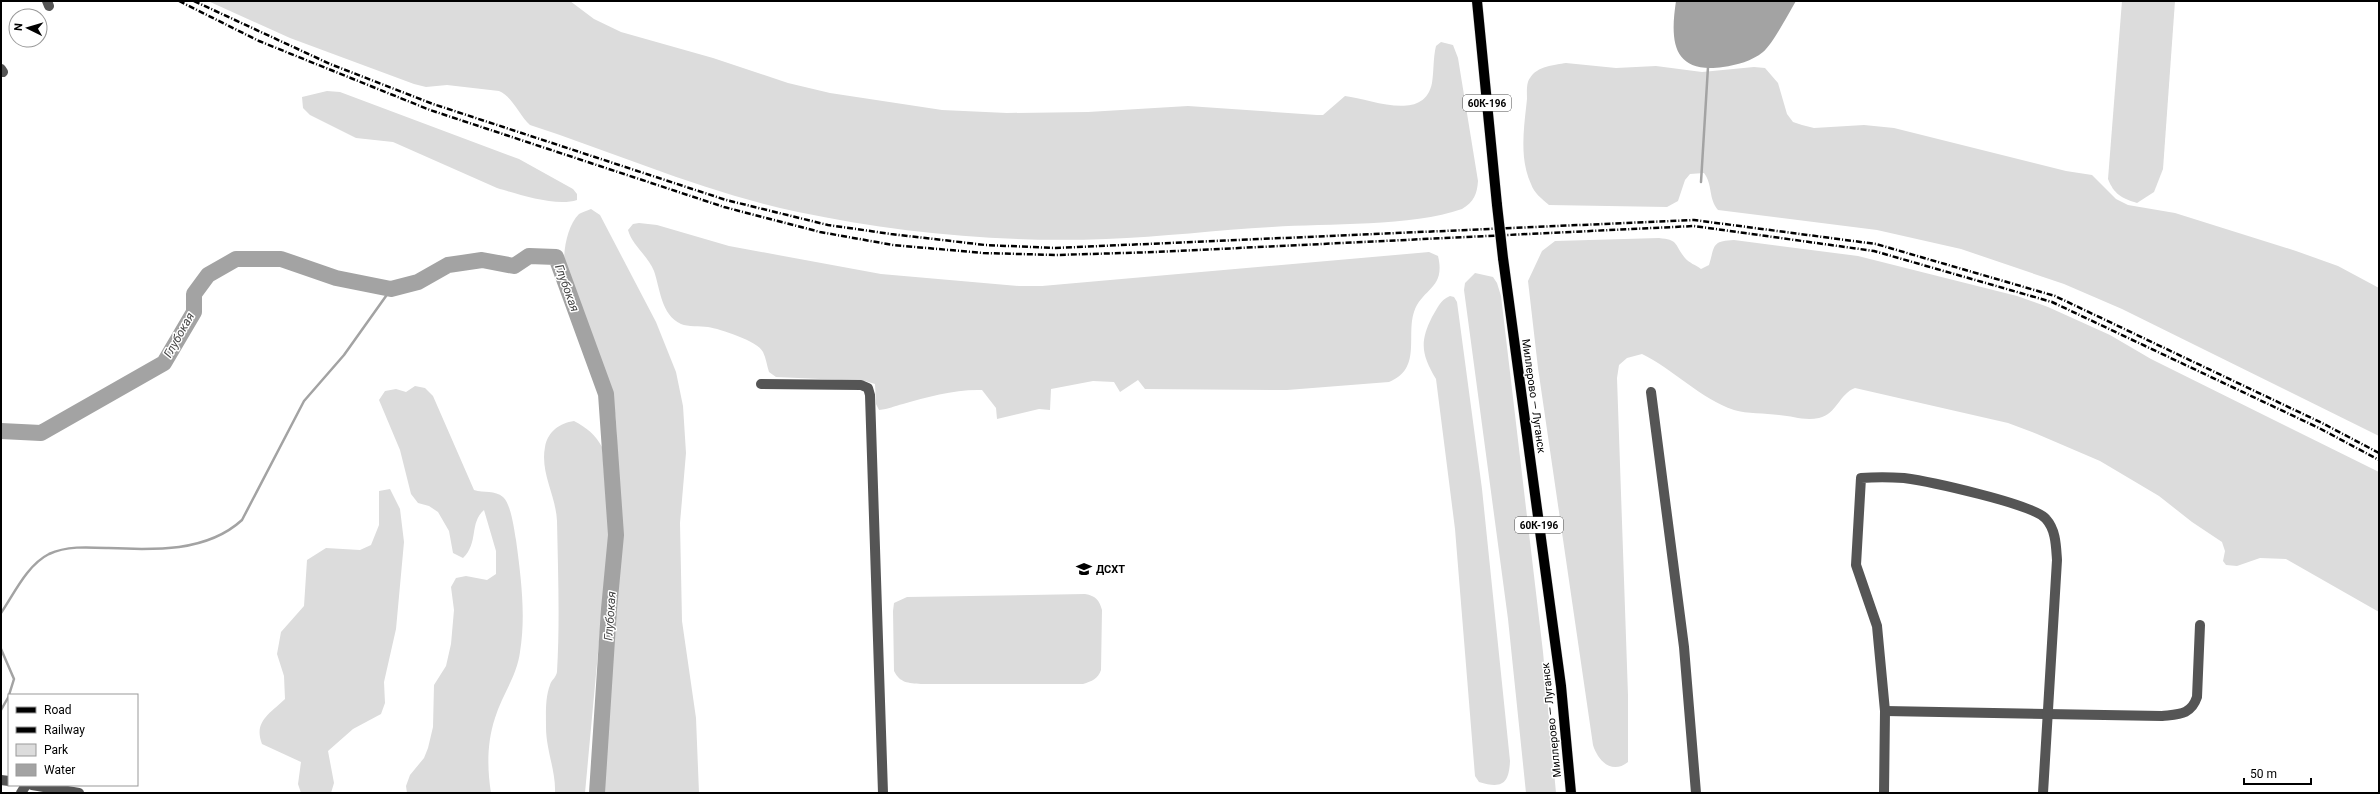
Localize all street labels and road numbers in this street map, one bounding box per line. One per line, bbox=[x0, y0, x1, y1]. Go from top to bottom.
road number: 60К-196 bbox=[1463, 95, 1511, 111]
street label: Миллерово — Луганск bbox=[1519, 338, 1548, 454]
road number: 60К-196 bbox=[1515, 517, 1563, 533]
street label: Миллерово — Луганск bbox=[1539, 662, 1564, 778]

